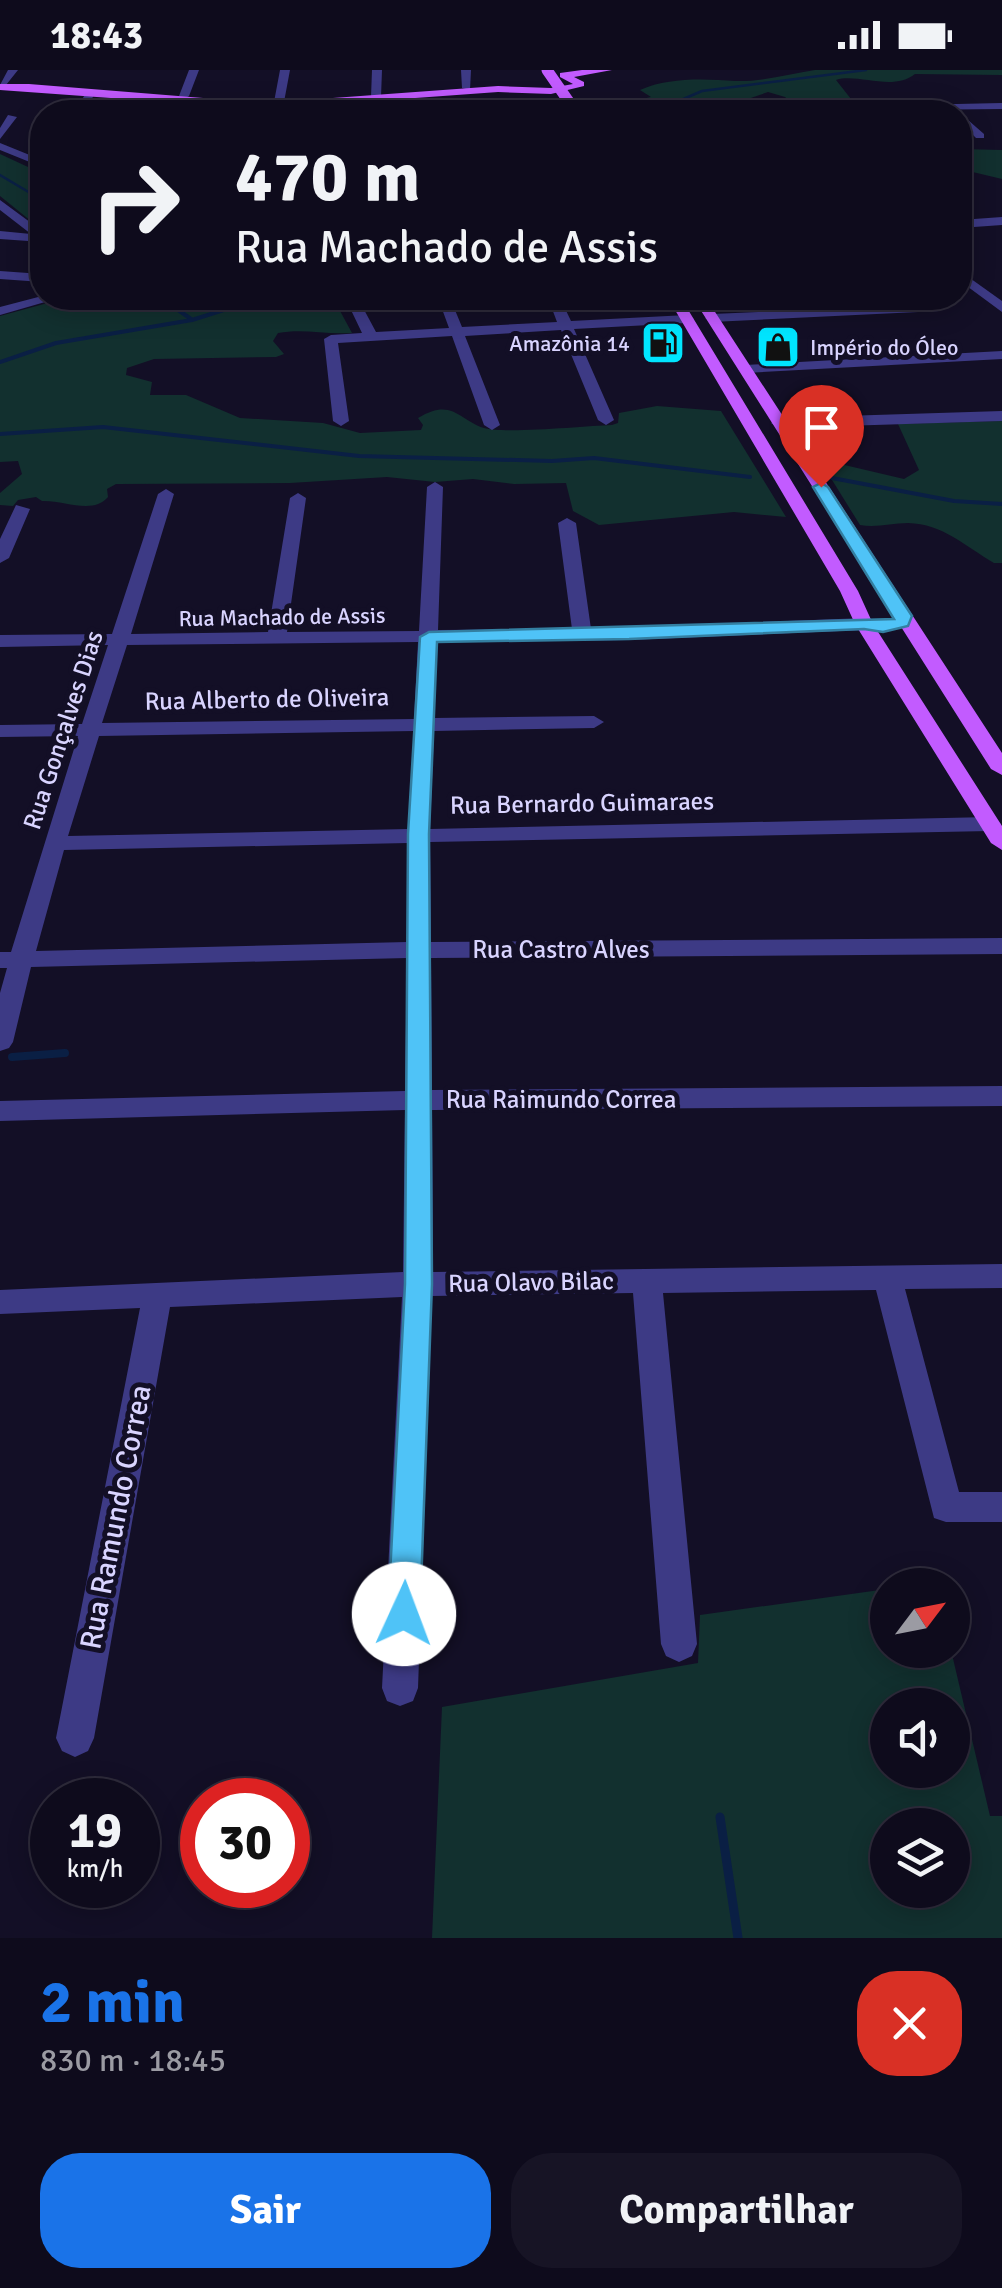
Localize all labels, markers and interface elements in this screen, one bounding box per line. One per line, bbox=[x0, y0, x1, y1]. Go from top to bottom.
text: 18:43 bbox=[50, 12, 143, 59]
text: 470 m bbox=[235, 134, 420, 220]
icon: right bbox=[70, 140, 200, 270]
text: Rua Machado de Assis bbox=[235, 220, 658, 275]
fuel station icon: Amazônia 14 bbox=[640, 320, 686, 366]
shop icon: Império do Óleo bbox=[755, 324, 801, 370]
place label: Amazônia 14 bbox=[509, 330, 630, 357]
place label: Império do Óleo bbox=[810, 334, 958, 361]
pin bbox=[779, 385, 864, 488]
icon: arrive bbox=[794, 400, 849, 455]
street label: Rua Machado de Assis bbox=[178, 602, 386, 632]
street label: Rua Gonçalves Dias bbox=[16, 627, 110, 833]
street label: Rua Alberto de Oliveira bbox=[144, 681, 390, 717]
street label: Rua Bernardo Guimaraes bbox=[450, 785, 714, 821]
street label: Rua Castro Alves bbox=[472, 934, 650, 965]
street label: Rua Raimundo Correa bbox=[446, 1084, 676, 1115]
street label: Rua Olavo Bilac bbox=[448, 1265, 614, 1299]
street label: Rua Ramundo Correa bbox=[72, 1382, 160, 1652]
position arrow bbox=[352, 1562, 456, 1666]
north arrow bbox=[870, 1568, 970, 1668]
map controls bbox=[870, 1568, 970, 1908]
button: sound bbox=[870, 1688, 970, 1788]
speed limit sign: 30 bbox=[180, 1778, 310, 1908]
text: 19 bbox=[68, 1800, 122, 1862]
button: layers bbox=[870, 1808, 970, 1908]
text: km/h bbox=[67, 1853, 123, 1884]
text: 2 min bbox=[40, 1966, 185, 2040]
button: close bbox=[857, 1971, 962, 2076]
text: 830 m · 18:45 bbox=[40, 2041, 226, 2080]
button: Sair bbox=[40, 2153, 491, 2268]
button: Compartilhar bbox=[511, 2153, 962, 2268]

